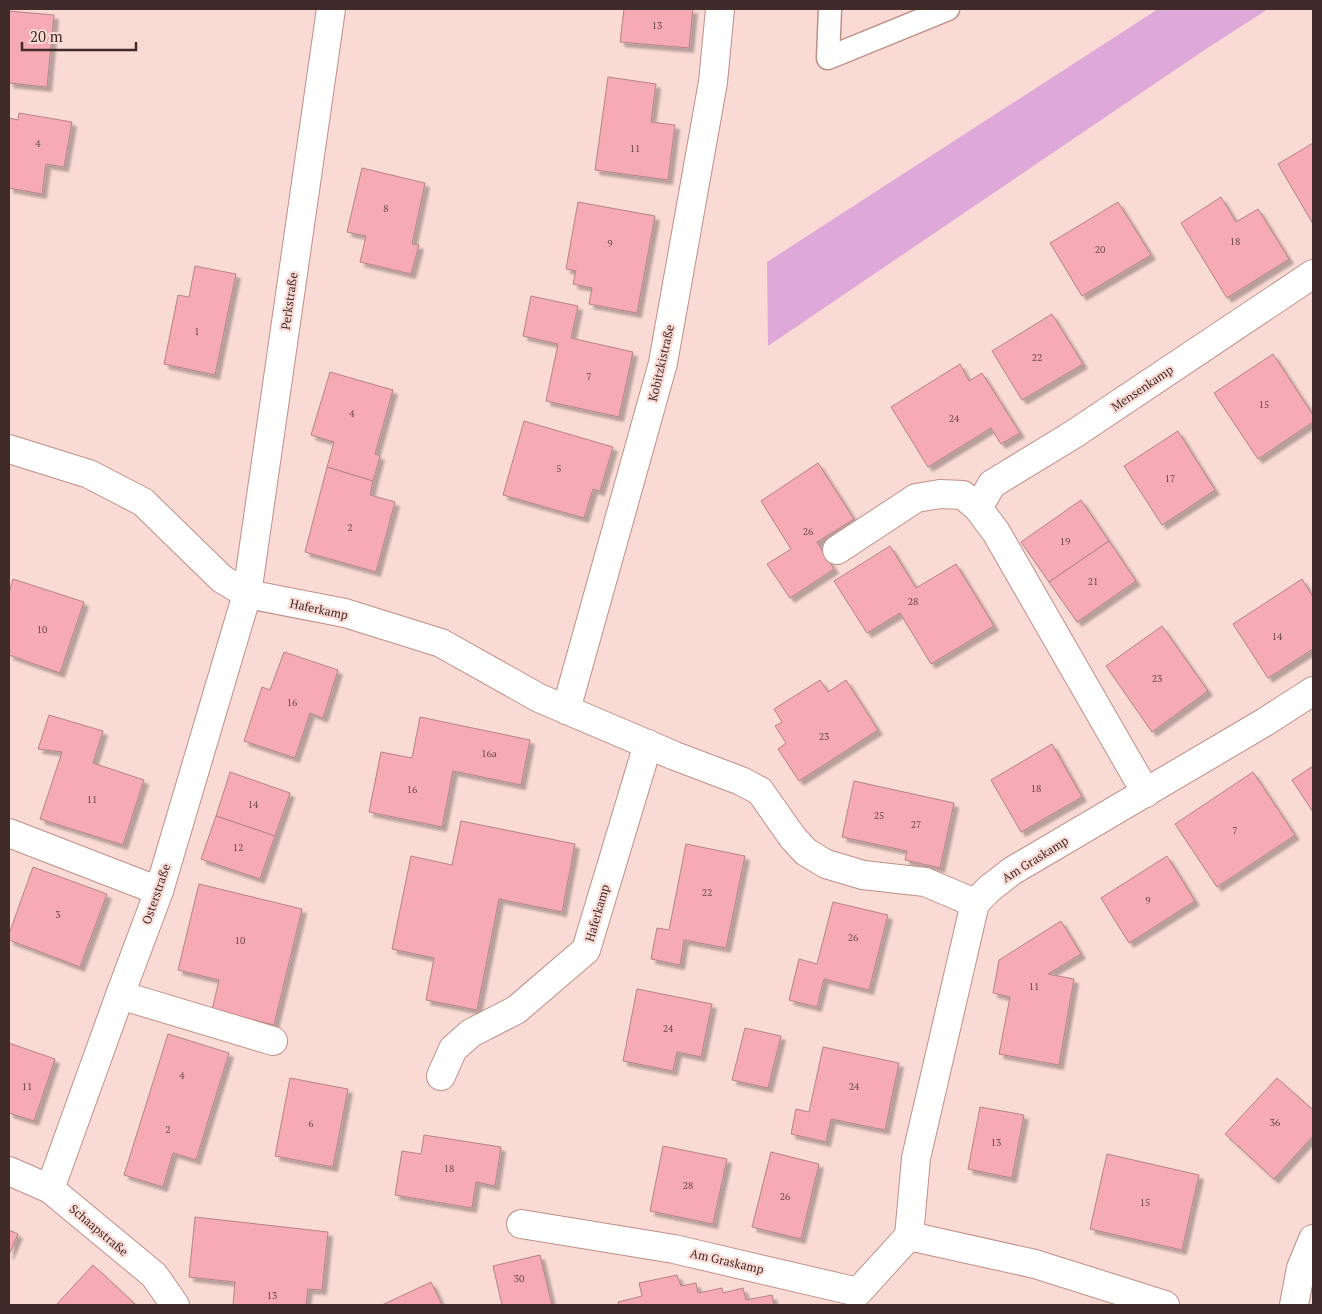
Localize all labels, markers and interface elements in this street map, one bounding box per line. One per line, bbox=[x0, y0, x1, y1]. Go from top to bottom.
house number: 13 bbox=[652, 19, 662, 32]
scale bar bbox=[22, 20, 136, 52]
text: 20 m bbox=[30, 26, 63, 46]
house number: 4 bbox=[35, 137, 41, 150]
house number: 11 bbox=[630, 142, 640, 155]
house number: 8 bbox=[383, 202, 389, 215]
house number: 18 bbox=[1230, 235, 1240, 248]
house number: 9 bbox=[607, 237, 613, 250]
house number: 20 bbox=[1095, 243, 1105, 256]
street label: Perkstraße bbox=[278, 271, 300, 331]
street label: Kobitzkistraße bbox=[645, 323, 677, 403]
house number: 1 bbox=[194, 325, 200, 338]
house number: 22 bbox=[1032, 351, 1042, 364]
street label: Mensenkamp bbox=[1108, 362, 1176, 414]
house number: 7 bbox=[586, 370, 592, 383]
house number: 15 bbox=[1259, 398, 1269, 411]
house number: 4 bbox=[349, 407, 355, 420]
house number: 24 bbox=[949, 412, 960, 425]
house number: 5 bbox=[556, 462, 562, 475]
house number: 17 bbox=[1165, 472, 1175, 485]
house number: 2 bbox=[347, 521, 353, 534]
house number: 26 bbox=[803, 525, 814, 538]
house number: 19 bbox=[1060, 535, 1070, 548]
house number: 21 bbox=[1088, 575, 1098, 588]
house number: 28 bbox=[908, 595, 918, 608]
street label: Haferkamp bbox=[289, 596, 349, 622]
house number: 10 bbox=[37, 623, 47, 636]
house number: 14 bbox=[1272, 630, 1283, 643]
house number: 23 bbox=[1152, 672, 1162, 685]
house number: 16 bbox=[287, 696, 298, 709]
house number: 23 bbox=[819, 730, 829, 743]
house number: 16a bbox=[481, 747, 497, 760]
house number: 18 bbox=[1031, 782, 1041, 795]
house number: 16 bbox=[407, 783, 418, 796]
house number: 11 bbox=[87, 793, 97, 806]
house number: 14 bbox=[248, 798, 259, 811]
house number: 25 bbox=[874, 809, 884, 822]
house number: 27 bbox=[911, 818, 921, 831]
house number: 7 bbox=[1232, 824, 1238, 837]
street label: Am Graskamp bbox=[999, 833, 1071, 885]
house number: 12 bbox=[233, 841, 243, 854]
street label: Osterstraße bbox=[139, 862, 173, 926]
street label: Haferkamp bbox=[582, 883, 612, 943]
house number: 22 bbox=[702, 886, 712, 899]
house number: 9 bbox=[1145, 894, 1151, 907]
house number: 3 bbox=[55, 908, 61, 921]
house number: 26 bbox=[848, 931, 859, 944]
house number: 10 bbox=[235, 934, 245, 947]
house number: 11 bbox=[1029, 980, 1039, 993]
house number: 24 bbox=[663, 1022, 674, 1035]
house number: 4 bbox=[179, 1069, 185, 1082]
house number: 11 bbox=[22, 1080, 32, 1093]
house number: 24 bbox=[849, 1080, 860, 1093]
house number: 36 bbox=[1270, 1116, 1281, 1129]
house number: 6 bbox=[308, 1117, 314, 1130]
house number: 2 bbox=[165, 1123, 171, 1136]
house number: 13 bbox=[991, 1136, 1001, 1149]
house number: 18 bbox=[444, 1162, 454, 1175]
house number: 28 bbox=[683, 1179, 693, 1192]
house number: 26 bbox=[780, 1190, 791, 1203]
house number: 15 bbox=[1140, 1196, 1150, 1209]
street label: Schaapstraße bbox=[67, 1201, 131, 1259]
street label: Am Graskamp bbox=[689, 1245, 765, 1277]
house number: 30 bbox=[514, 1272, 524, 1285]
house number: 13 bbox=[267, 1289, 277, 1302]

